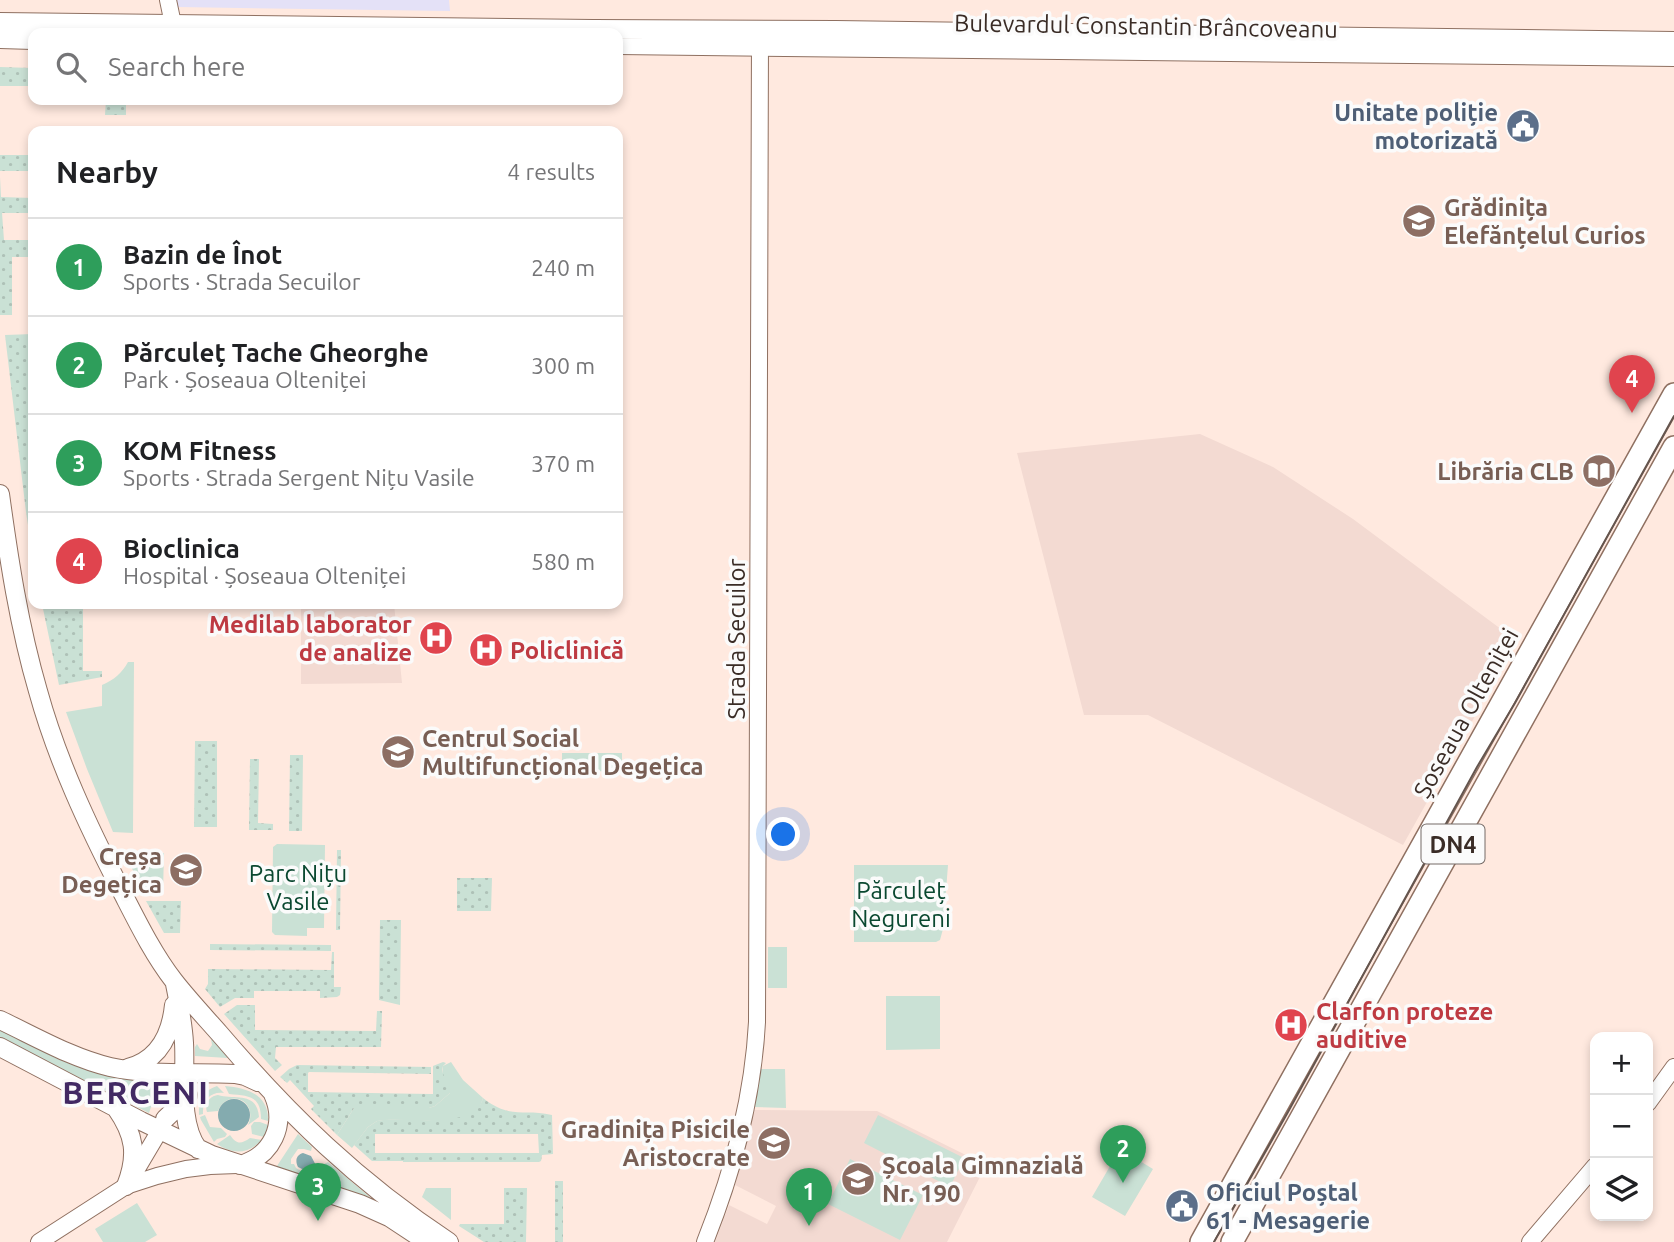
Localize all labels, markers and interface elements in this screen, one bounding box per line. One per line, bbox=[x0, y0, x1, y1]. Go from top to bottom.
street label: Bulevardul Constantin Brâncoveanu bbox=[954, 9, 1338, 43]
search box bbox=[28, 28, 623, 105]
icon: search bbox=[52, 48, 90, 86]
text: Search here bbox=[108, 52, 245, 81]
place label: Unitate poliție motorizată bbox=[1334, 99, 1498, 154]
public building icon: Unitate poliție motorizată bbox=[1504, 107, 1542, 145]
text: Nearby bbox=[56, 155, 158, 189]
text: 4 results bbox=[507, 159, 595, 184]
place label: Grădinița Elefănțelul Curios bbox=[1444, 194, 1646, 249]
school or university icon: Grădinița Elefănțelul Curios bbox=[1400, 202, 1438, 240]
text: Bazin de Înot bbox=[123, 240, 282, 269]
text: 1 bbox=[73, 255, 85, 280]
text: 240 m bbox=[531, 255, 595, 280]
text: Sports · Strada Secuilor bbox=[123, 269, 360, 294]
text: Părculeț Tache Gheorghe bbox=[123, 338, 429, 367]
text: 2 bbox=[73, 353, 85, 378]
text: 300 m bbox=[531, 353, 595, 378]
pin: 4 bbox=[1609, 355, 1655, 413]
text: Park · Șoseaua Olteniței bbox=[123, 367, 367, 392]
text: KOM Fitness bbox=[123, 436, 277, 465]
text: 3 bbox=[73, 451, 85, 476]
text: 370 m bbox=[531, 451, 595, 476]
library icon: Librăria CLB bbox=[1580, 452, 1618, 490]
place label: Librăria CLB bbox=[1437, 458, 1574, 485]
text: Sports · Strada Sergent Nițu Vasile bbox=[123, 465, 475, 490]
text: Bioclinica bbox=[123, 534, 240, 563]
text: 4 bbox=[73, 549, 85, 574]
text: 580 m bbox=[531, 549, 595, 574]
street label: Strada Secuilor bbox=[723, 558, 750, 720]
text: Hospital · Șoseaua Olteniței bbox=[123, 563, 406, 588]
place label: Medilab laborator de analize bbox=[209, 611, 412, 666]
hospital icon: Medilab laborator de analize bbox=[417, 619, 455, 657]
street label: Șoseaua Olteniței bbox=[1408, 623, 1524, 803]
hospital icon: Policlinică bbox=[467, 631, 505, 669]
place label: Policlinică bbox=[510, 637, 624, 664]
place label: Centrul Social Multifuncțional Degețica bbox=[422, 725, 704, 780]
school or university icon: Centrul Social Multifuncțional Degețica bbox=[379, 733, 417, 771]
your location bbox=[766, 817, 800, 851]
road number: DN4 bbox=[1422, 824, 1484, 864]
place label: Creșa Degețica bbox=[61, 843, 162, 898]
school or university icon: Creșa Degețica bbox=[167, 851, 205, 889]
park label: Parc Nițu Vasile bbox=[249, 860, 347, 915]
park label: Părculeț Negureni bbox=[851, 877, 951, 932]
place label: Clarfon proteze auditive bbox=[1316, 998, 1493, 1053]
hospital icon: Clarfon proteze auditive bbox=[1272, 1006, 1310, 1044]
map controls bbox=[1590, 1032, 1653, 1221]
button: + bbox=[1590, 1032, 1653, 1095]
district label: BERCENI bbox=[62, 1074, 210, 1110]
button: − bbox=[1590, 1095, 1653, 1158]
place label: Gradinița Pisicile Aristocrate bbox=[561, 1116, 750, 1171]
school or university icon: Gradinița Pisicile Aristocrate bbox=[755, 1124, 793, 1162]
pin: 2 bbox=[1100, 1125, 1146, 1183]
place label: Școala Gimnazială Nr. 190 bbox=[882, 1152, 1084, 1207]
button: layers bbox=[1590, 1158, 1653, 1221]
school or university icon: Școala Gimnazială Nr. 190 bbox=[839, 1160, 877, 1198]
pin: 3 bbox=[295, 1163, 341, 1221]
pin: 1 bbox=[786, 1168, 832, 1226]
place label: Oficiul Poștal 61 - Mesagerie bbox=[1206, 1179, 1370, 1234]
public building icon: Oficiul Poștal 61 - Mesagerie bbox=[1163, 1187, 1201, 1225]

